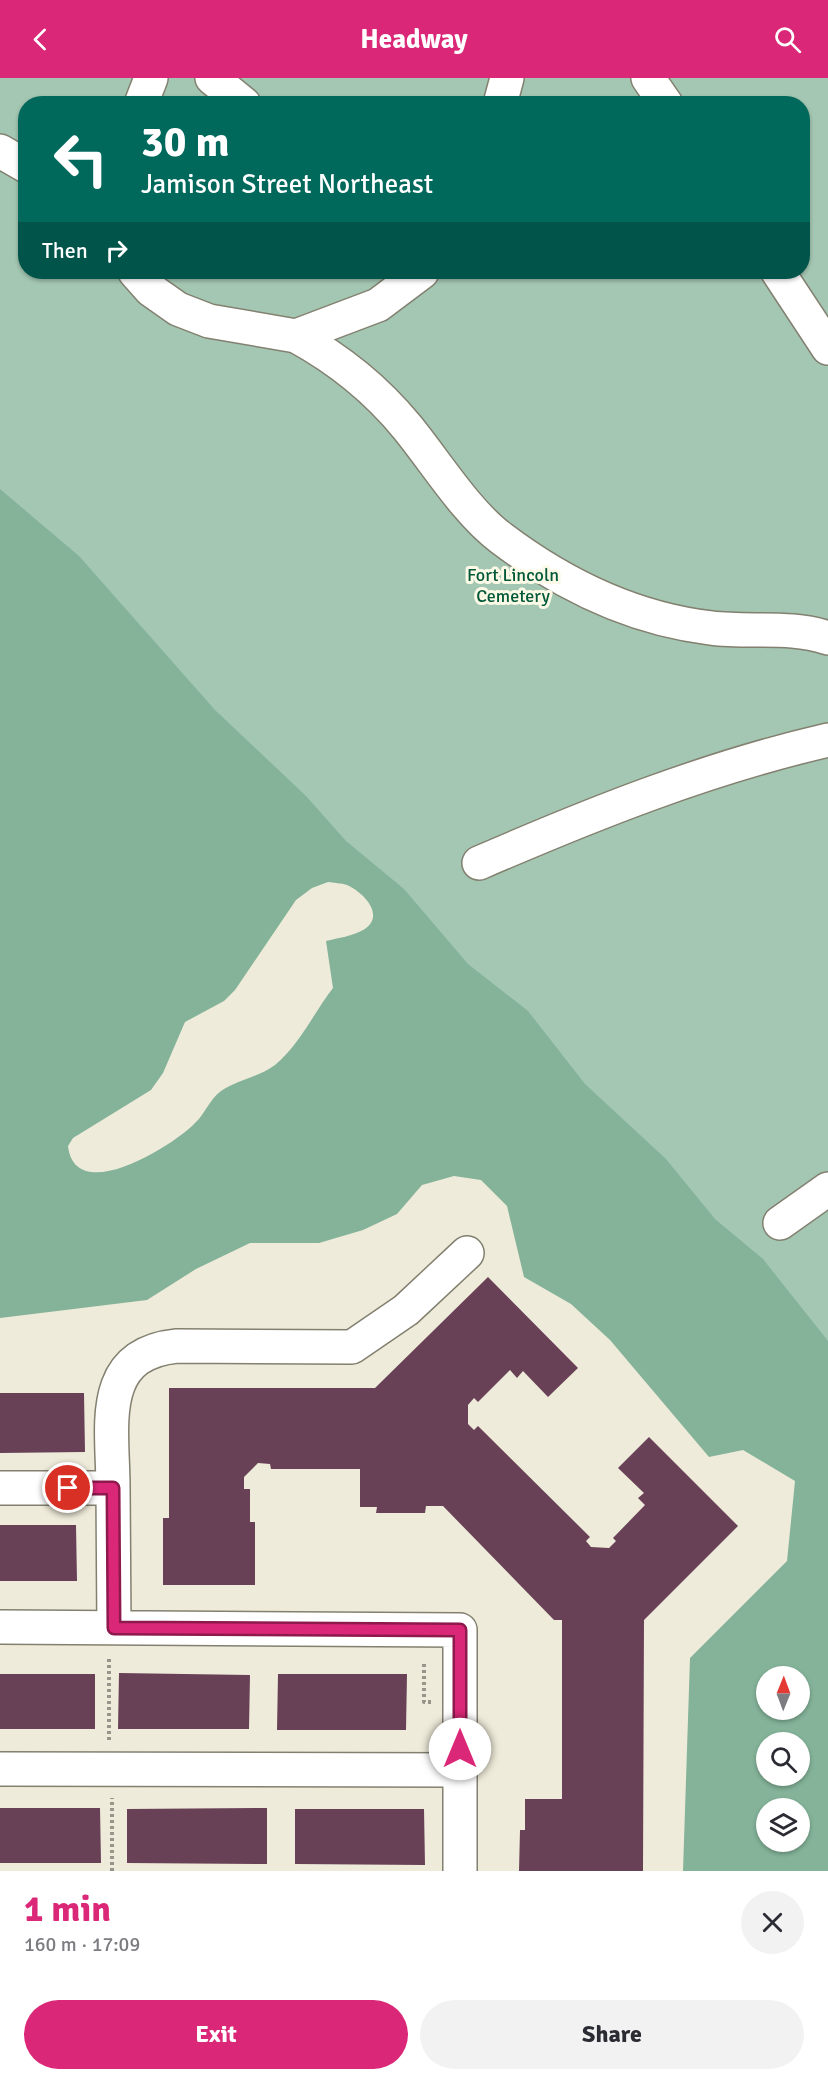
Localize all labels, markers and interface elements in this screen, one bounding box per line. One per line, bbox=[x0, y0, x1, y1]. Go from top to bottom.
icon: back bbox=[24, 23, 57, 56]
text: Headway bbox=[360, 23, 468, 56]
icon: search bbox=[771, 23, 804, 56]
text: 30 m bbox=[141, 117, 230, 168]
icon: left bbox=[42, 120, 120, 198]
text: Jamison Street Northeast bbox=[141, 168, 433, 201]
icon: right bbox=[100, 234, 133, 267]
text: Then bbox=[42, 237, 88, 264]
park label: Fort Lincoln Cemetery bbox=[467, 564, 559, 607]
pin bbox=[42, 1462, 93, 1513]
icon: arrive bbox=[51, 1471, 84, 1504]
north arrow bbox=[756, 1666, 810, 1720]
map controls bbox=[756, 1666, 810, 1852]
position arrow bbox=[428, 1717, 492, 1781]
button: search bbox=[756, 1732, 810, 1786]
button: layers bbox=[756, 1798, 810, 1852]
text: 1 min bbox=[24, 1887, 111, 1932]
button: close bbox=[741, 1891, 804, 1954]
text: 160 m · 17:09 bbox=[24, 1932, 140, 1957]
button: Exit bbox=[24, 2000, 408, 2069]
button: Share bbox=[420, 2000, 804, 2069]

